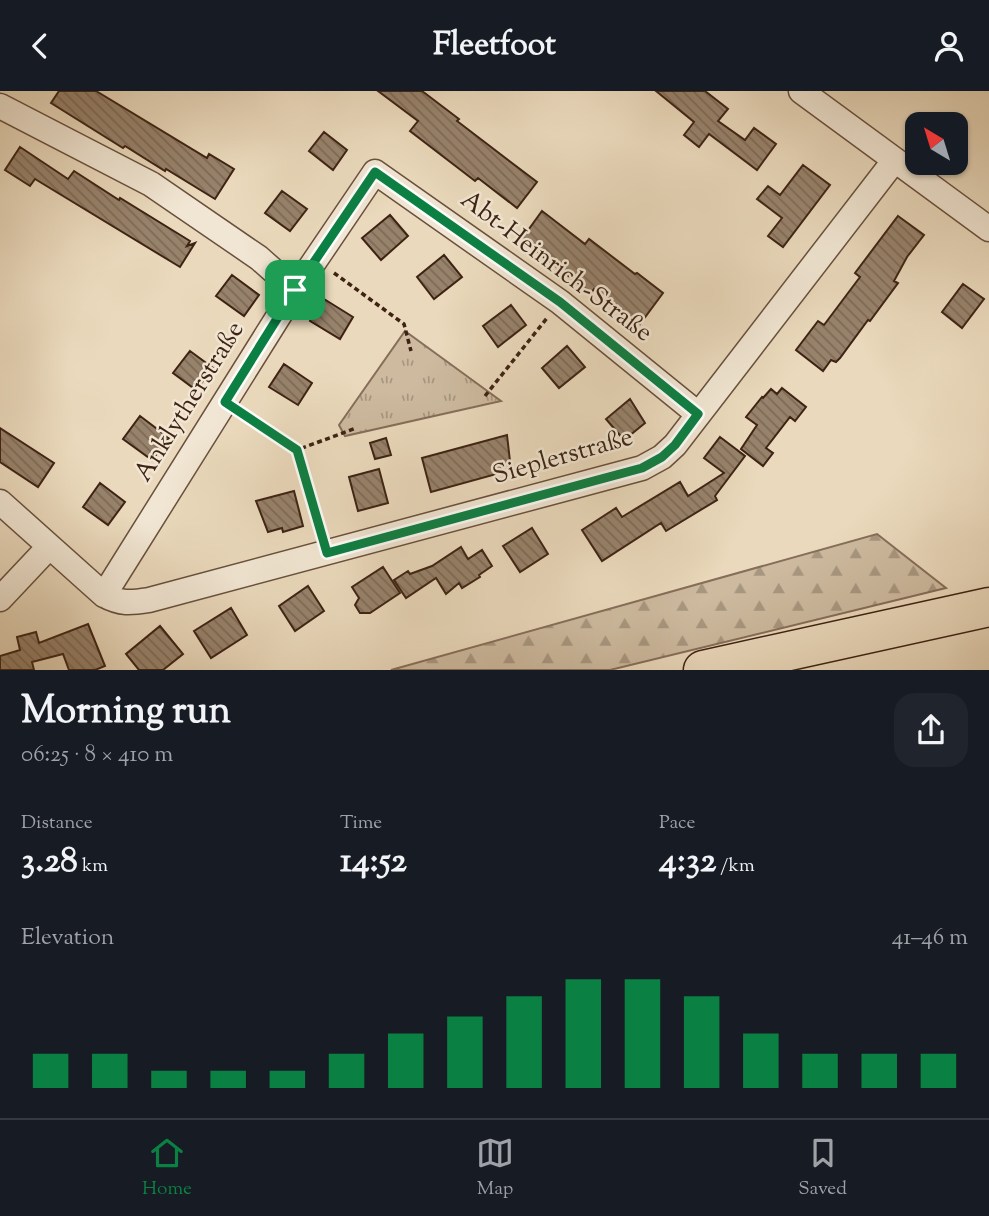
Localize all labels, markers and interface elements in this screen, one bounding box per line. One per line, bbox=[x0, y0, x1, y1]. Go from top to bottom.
text: Fleetfoot bbox=[433, 23, 556, 69]
icon: back bbox=[21, 27, 59, 65]
icon: person bbox=[930, 27, 968, 65]
north arrow bbox=[905, 112, 968, 175]
map controls bbox=[905, 112, 968, 175]
street label: Abt-Heinrich-Straße bbox=[452, 182, 660, 352]
pin bbox=[265, 260, 325, 320]
icon: arrive bbox=[276, 271, 314, 309]
street label: Anklytherstraße bbox=[126, 315, 254, 489]
street label: Sieplerstraße bbox=[488, 419, 638, 495]
text: Morning run bbox=[21, 686, 231, 740]
button: share bbox=[894, 693, 968, 767]
text: 06:25 · 8 × 410 m bbox=[21, 739, 173, 772]
text: Distance bbox=[21, 810, 93, 837]
text: Time bbox=[340, 810, 382, 837]
text: Pace bbox=[659, 810, 695, 837]
text: 3.28 bbox=[21, 837, 78, 888]
text: 14:52 bbox=[340, 837, 407, 888]
text: 4:32 bbox=[659, 837, 716, 888]
text: km bbox=[78, 853, 108, 880]
text: /km bbox=[716, 853, 755, 880]
text: Elevation bbox=[21, 922, 114, 955]
text: 41–46 m bbox=[892, 922, 968, 955]
tab: Home bbox=[142, 1134, 192, 1203]
tab: Map bbox=[476, 1134, 514, 1203]
tab: Saved bbox=[798, 1134, 847, 1203]

